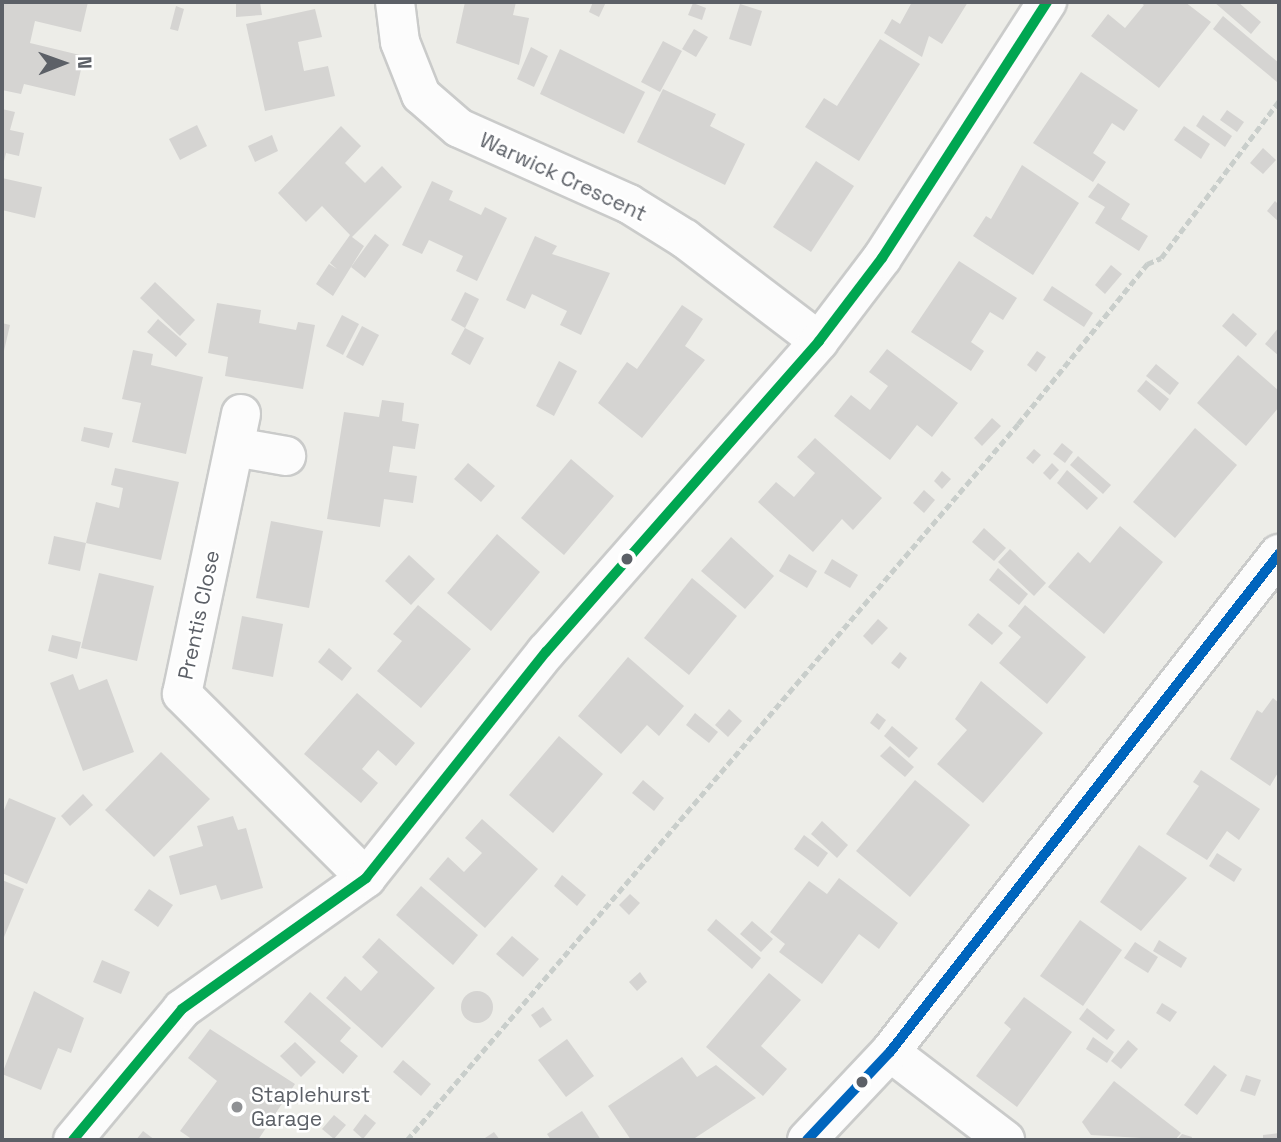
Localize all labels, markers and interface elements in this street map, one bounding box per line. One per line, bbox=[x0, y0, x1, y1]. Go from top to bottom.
north arrow bbox=[28, 28, 98, 98]
text: N bbox=[72, 56, 97, 69]
street label: Warwick Crescent bbox=[476, 127, 650, 227]
street label: Prentis Close bbox=[173, 548, 225, 682]
unlabelled marker bbox=[620, 552, 634, 566]
unlabelled marker bbox=[855, 1075, 869, 1089]
place label: Staplehurst Garage bbox=[251, 1082, 370, 1132]
marker: Staplehurst Garage bbox=[229, 1099, 245, 1115]

